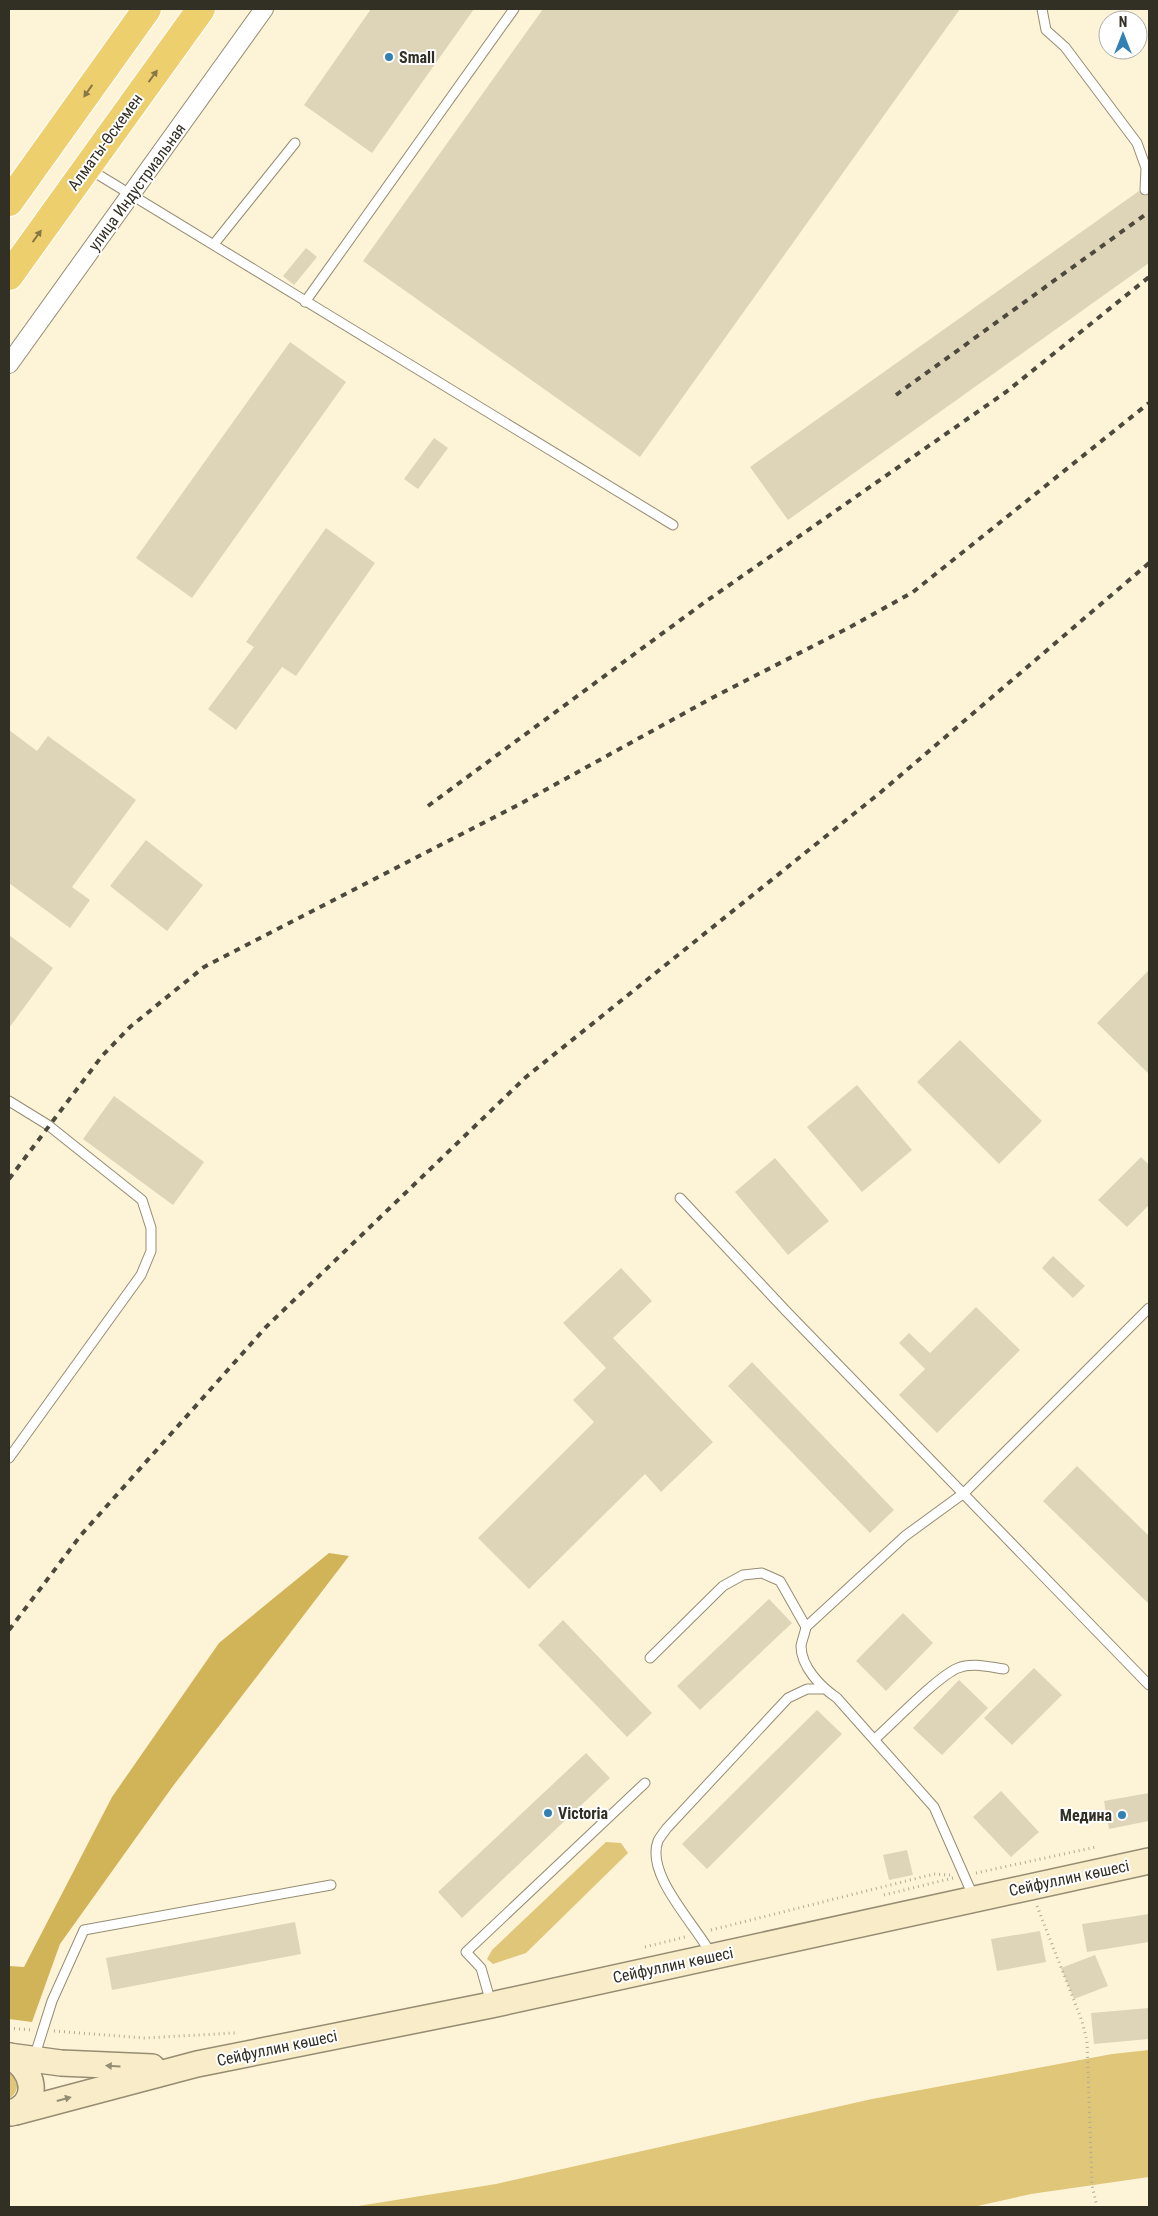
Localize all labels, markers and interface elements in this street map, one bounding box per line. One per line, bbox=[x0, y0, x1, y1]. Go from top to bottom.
north arrow bbox=[1098, 10, 1148, 60]
text: N bbox=[1119, 14, 1127, 30]
place label: Small bbox=[399, 48, 435, 67]
marker: Small bbox=[383, 51, 395, 63]
one-way arrow bbox=[147, 70, 158, 83]
one-way arrow bbox=[83, 84, 93, 98]
street label: Алматы-Өскемен bbox=[64, 90, 146, 194]
street label: улица Индустриальная bbox=[84, 120, 190, 254]
one-way arrow bbox=[32, 229, 42, 243]
place label: Victoria bbox=[558, 1804, 609, 1823]
place label: Медина bbox=[1060, 1806, 1112, 1825]
marker: Victoria bbox=[542, 1807, 554, 1819]
marker: Медина bbox=[1116, 1809, 1128, 1821]
street label: Сейфуллин көшесі bbox=[1007, 1856, 1131, 1900]
street label: Сейфуллин көшесі bbox=[611, 1943, 735, 1987]
street label: Сейфуллин көшесі bbox=[215, 2026, 339, 2070]
one-way arrow bbox=[105, 2061, 121, 2069]
one-way arrow bbox=[56, 2094, 71, 2102]

